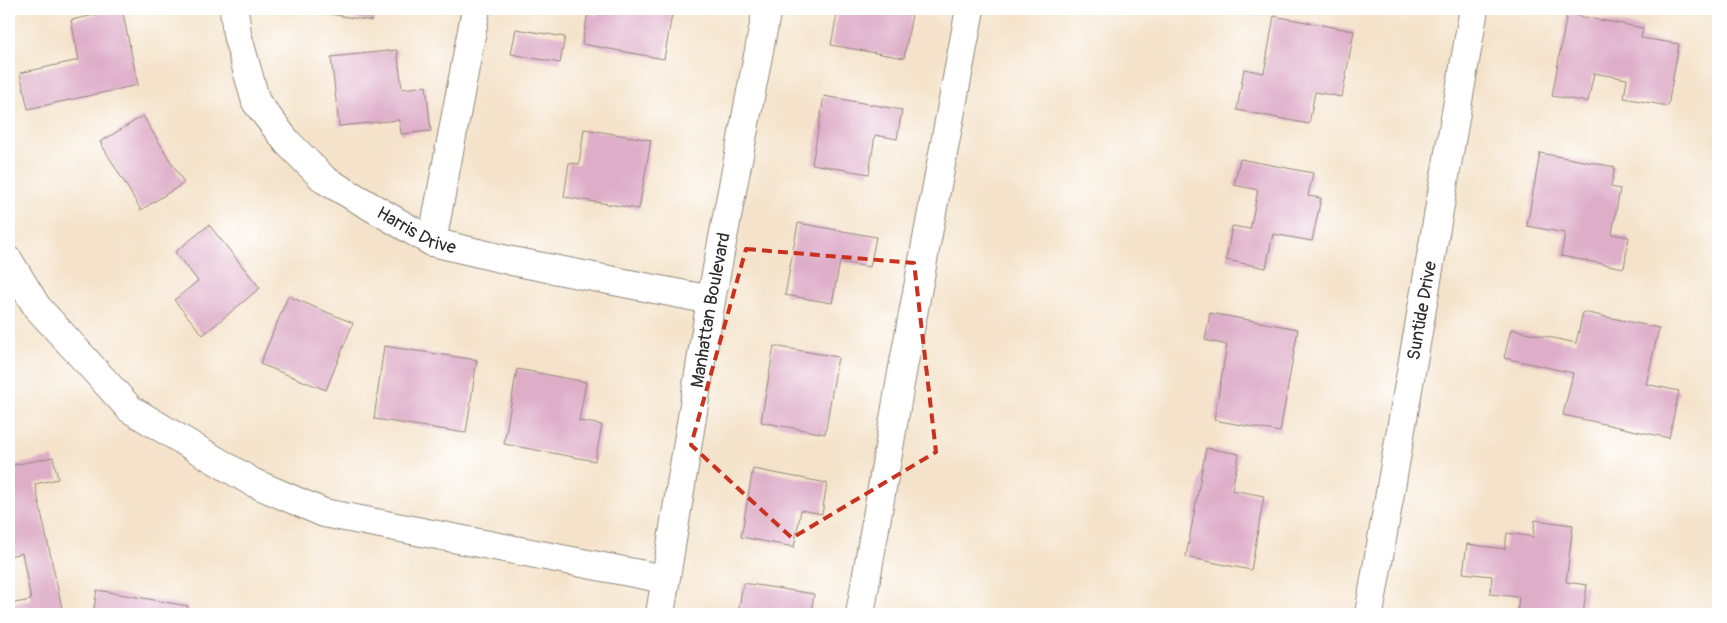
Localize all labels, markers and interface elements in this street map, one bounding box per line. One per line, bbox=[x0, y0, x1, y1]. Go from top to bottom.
street label: Harris Drive bbox=[373, 201, 458, 259]
street label: Manhattan Boulevard bbox=[685, 231, 735, 389]
street label: Suntide Drive bbox=[1402, 259, 1442, 362]

